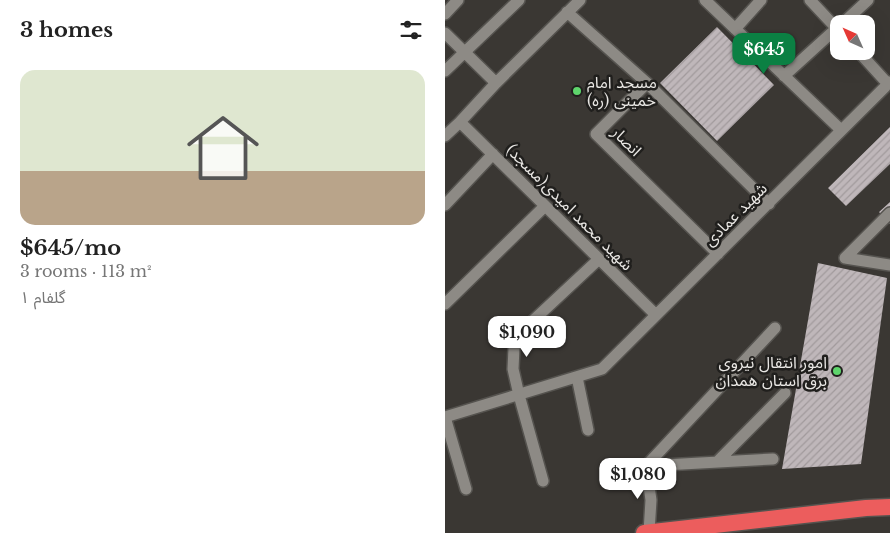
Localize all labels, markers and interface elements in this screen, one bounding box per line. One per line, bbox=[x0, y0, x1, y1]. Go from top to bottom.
north arrow bbox=[830, 15, 875, 60]
map controls bbox=[830, 15, 875, 60]
icon: filters bbox=[397, 16, 425, 44]
text: 3 homes bbox=[20, 17, 113, 43]
pin: $645 bbox=[734, 32, 794, 75]
text: $645 bbox=[743, 39, 785, 59]
place label: مسجد امام خمینی (ره) bbox=[587, 72, 657, 110]
marker: مسجد امام خمینی (ره) bbox=[571, 85, 583, 97]
icon: home bbox=[178, 103, 268, 193]
street label: انصار bbox=[607, 121, 646, 160]
street label: (مسجد)شهید محمد امیدی bbox=[503, 140, 637, 274]
street label: شهید عمادی bbox=[699, 178, 771, 250]
text: $645/mo bbox=[20, 235, 121, 261]
text: 3 rooms · 113 m² bbox=[20, 261, 151, 281]
text: گلفام ۱ bbox=[20, 287, 65, 307]
pin: $1,090 bbox=[486, 316, 568, 358]
text: $1,090 bbox=[499, 322, 555, 342]
place label: امور انتقال نیروی برق استان همدان bbox=[716, 352, 827, 390]
marker: امور انتقال نیروی برق استان همدان bbox=[831, 365, 843, 377]
pin: $1,080 bbox=[597, 458, 679, 500]
text: $1,080 bbox=[610, 464, 666, 484]

